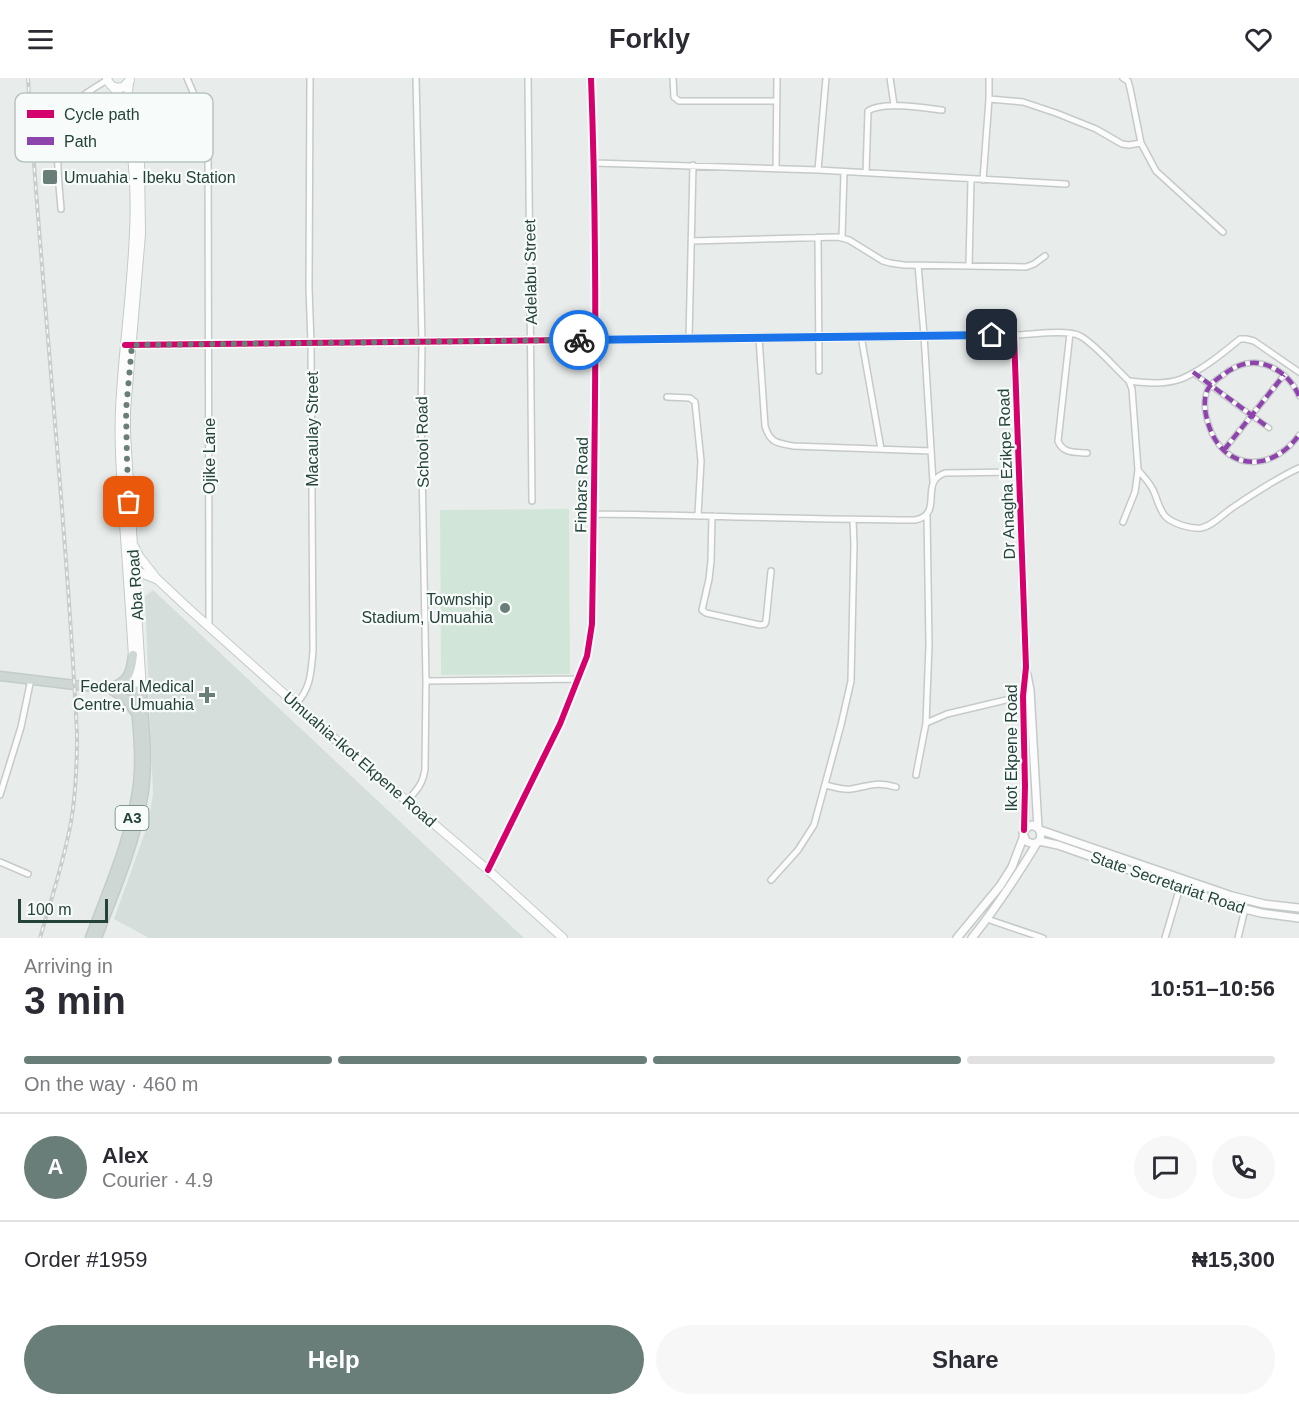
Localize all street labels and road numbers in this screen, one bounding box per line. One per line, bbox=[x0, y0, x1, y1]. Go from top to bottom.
street label: Adelabu Street bbox=[521, 218, 540, 325]
street label: Macaulay Street bbox=[304, 371, 321, 487]
street label: Dr Anagha Ezikpe Road bbox=[995, 388, 1018, 560]
street label: School Road bbox=[413, 396, 432, 488]
street label: Ojike Lane bbox=[201, 418, 218, 494]
street label: Finbars Road bbox=[572, 437, 591, 533]
street label: Aba Road bbox=[125, 549, 146, 621]
street label: Ikot Ekpene Road bbox=[1003, 684, 1020, 812]
street label: Umuahia-Ikot Ekpene Road bbox=[280, 688, 439, 830]
road number: A3 bbox=[116, 806, 148, 830]
street label: State Secretariat Road bbox=[1089, 848, 1247, 917]

